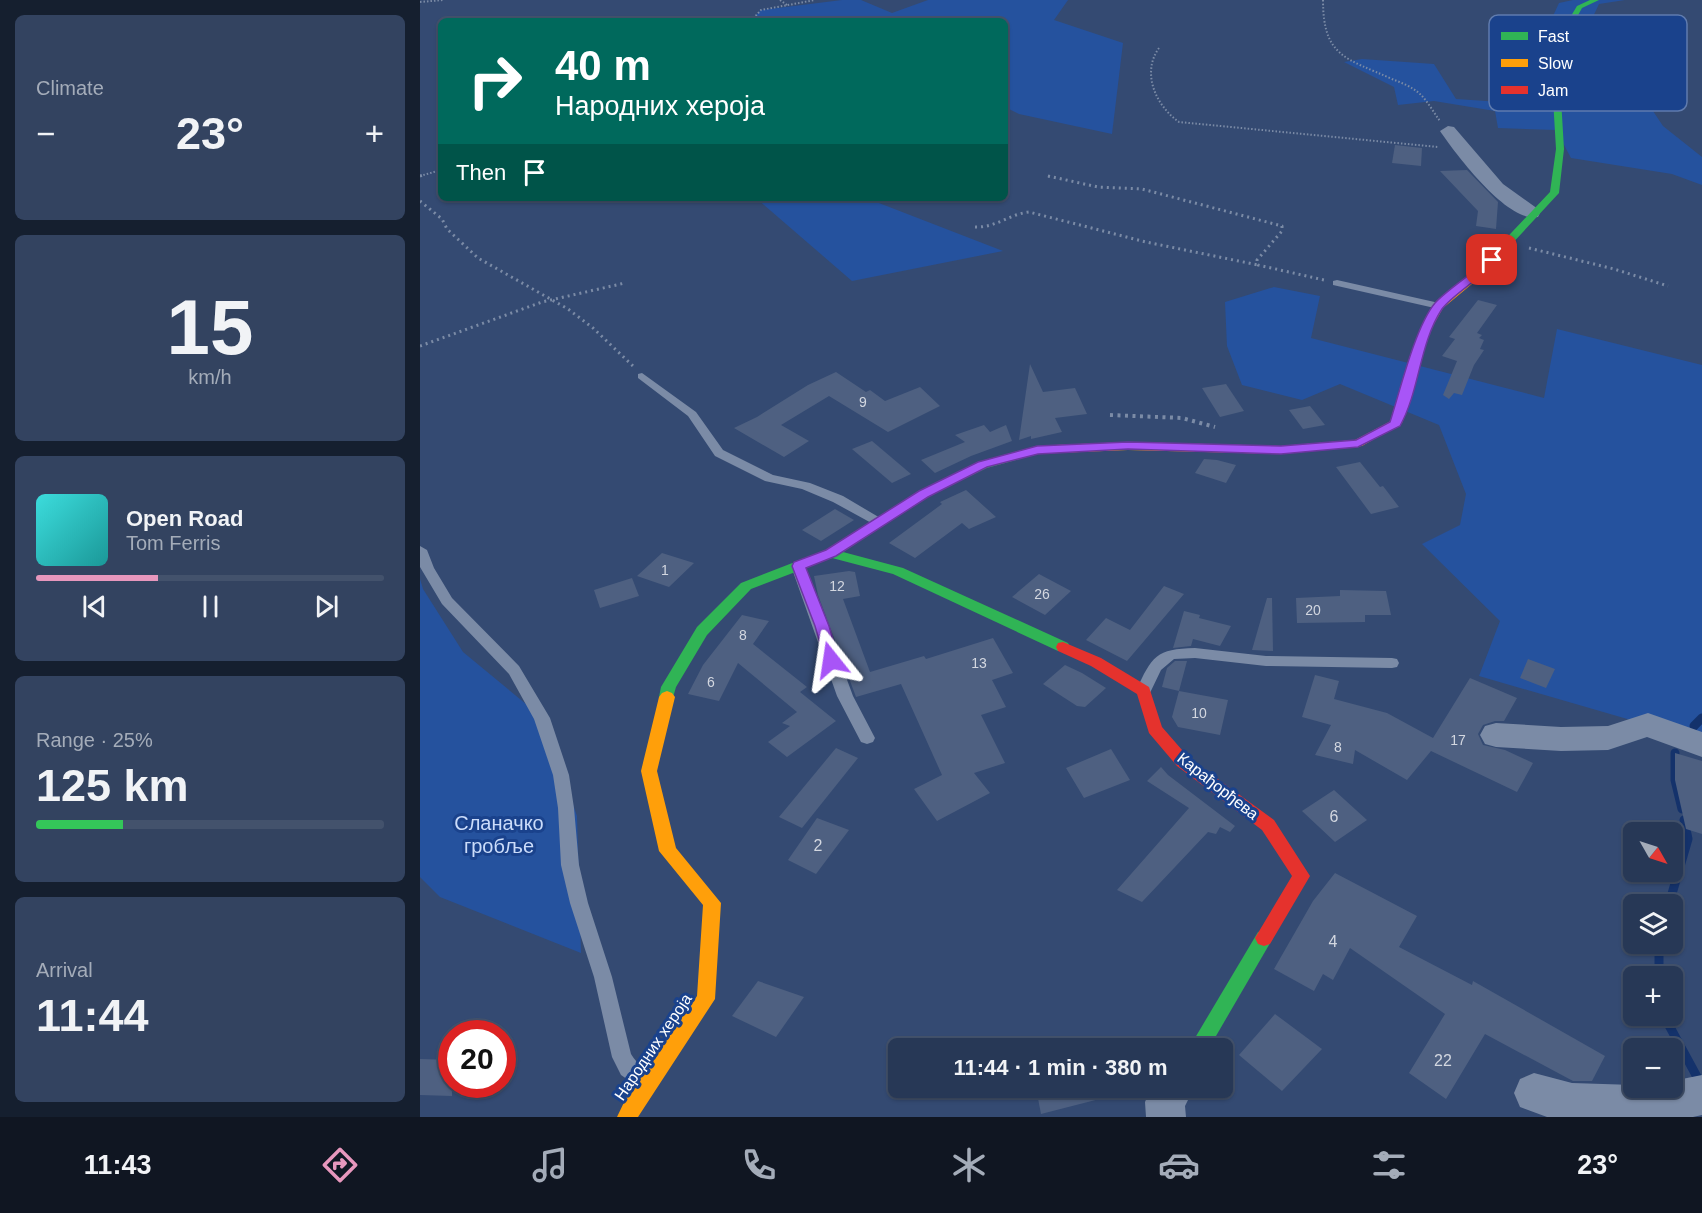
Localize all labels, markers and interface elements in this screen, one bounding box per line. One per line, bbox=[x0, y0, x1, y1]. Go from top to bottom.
legend bbox=[1489, 15, 1687, 111]
text: Fast bbox=[1538, 28, 1570, 45]
icon: right bbox=[456, 42, 534, 120]
text: 40 m bbox=[555, 42, 651, 89]
text: Slow bbox=[1538, 55, 1573, 72]
text: Climate bbox=[36, 77, 104, 99]
text: Jam bbox=[1538, 82, 1568, 99]
text: Народних хероја bbox=[555, 91, 765, 121]
text: 23° bbox=[176, 108, 244, 159]
text: − bbox=[36, 115, 55, 152]
text: + bbox=[365, 115, 384, 152]
icon: arrive bbox=[518, 156, 551, 189]
text: Then bbox=[456, 160, 506, 185]
pin bbox=[1466, 234, 1517, 285]
icon: arrive bbox=[1475, 243, 1508, 276]
text: 15 bbox=[167, 283, 253, 371]
text: km/h bbox=[188, 366, 232, 388]
house number: 9 bbox=[859, 394, 867, 410]
text: Open Road bbox=[126, 506, 243, 531]
text: Tom Ferris bbox=[126, 532, 220, 554]
house number: 1 bbox=[661, 562, 669, 578]
house number: 12 bbox=[829, 578, 845, 594]
house number: 26 bbox=[1034, 586, 1050, 602]
icon: previous bbox=[78, 590, 111, 623]
icon: pause bbox=[194, 590, 227, 623]
icon: next bbox=[310, 590, 343, 623]
house number: 20 bbox=[1305, 602, 1321, 618]
house number: 8 bbox=[739, 627, 747, 643]
position arrow bbox=[799, 628, 863, 692]
house number: 13 bbox=[971, 655, 987, 671]
house number: 6 bbox=[707, 674, 715, 690]
house number: 10 bbox=[1191, 705, 1207, 721]
text: Range · 25% bbox=[36, 729, 153, 751]
house number: 17 bbox=[1450, 732, 1466, 748]
house number: 8 bbox=[1334, 739, 1342, 755]
street label: Карађорђева bbox=[1174, 749, 1262, 823]
text: 125 km bbox=[36, 760, 189, 811]
house number: 6 bbox=[1330, 808, 1339, 825]
park label: Сланачко гробље bbox=[454, 812, 544, 857]
north arrow bbox=[1623, 822, 1683, 882]
map controls bbox=[1623, 822, 1683, 1098]
house number: 2 bbox=[814, 837, 823, 854]
button: layers bbox=[1623, 894, 1683, 954]
house number: 4 bbox=[1329, 933, 1338, 950]
text: Arrival bbox=[36, 959, 93, 981]
button: + bbox=[1623, 966, 1683, 1026]
text: 11:44 bbox=[36, 990, 149, 1041]
street label: Народних хероја bbox=[611, 991, 695, 1103]
speed limit sign: 20 bbox=[438, 1020, 516, 1098]
button: − bbox=[1623, 1038, 1683, 1098]
house number: 22 bbox=[1434, 1052, 1452, 1069]
text: 11:44 · 1 min · 380 m bbox=[954, 1055, 1168, 1080]
icon: directions bbox=[319, 1144, 361, 1186]
icon: music bbox=[529, 1144, 571, 1186]
icon: phone bbox=[738, 1144, 780, 1186]
icon: climate bbox=[948, 1144, 990, 1186]
icon: car bbox=[1158, 1144, 1200, 1186]
icon: filters bbox=[1368, 1144, 1410, 1186]
text: 11:43 bbox=[84, 1150, 151, 1180]
text: 23° bbox=[1577, 1150, 1618, 1180]

